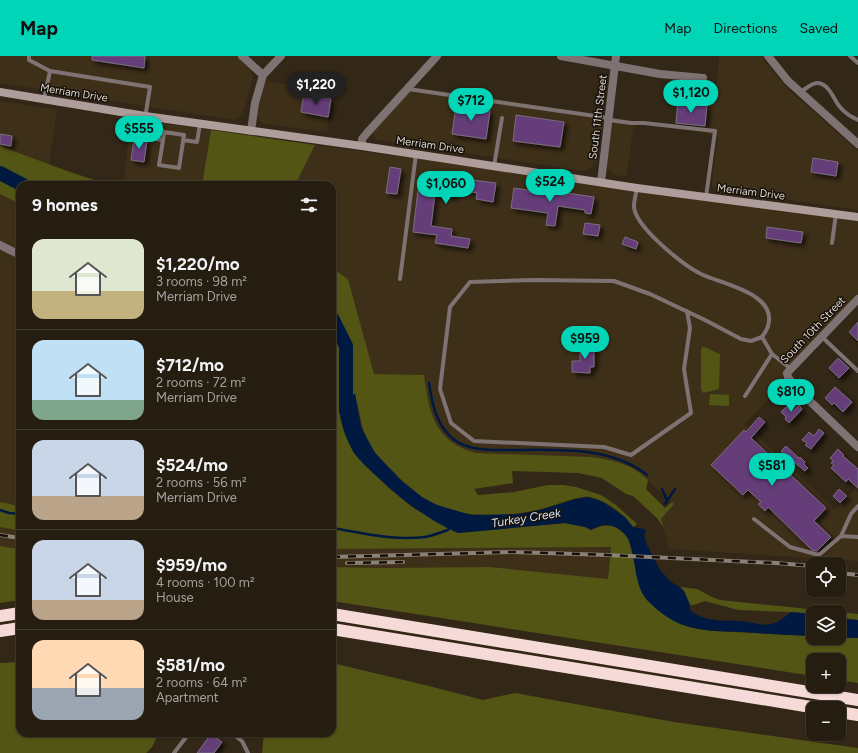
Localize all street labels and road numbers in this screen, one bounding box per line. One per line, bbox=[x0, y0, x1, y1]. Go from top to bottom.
street label: South 11th Street bbox=[586, 74, 610, 160]
street label: Merriam Drive bbox=[39, 81, 109, 105]
street label: Merriam Drive bbox=[395, 134, 465, 156]
street label: Merriam Drive bbox=[716, 181, 786, 203]
street label: South 10th Street bbox=[778, 294, 848, 366]

